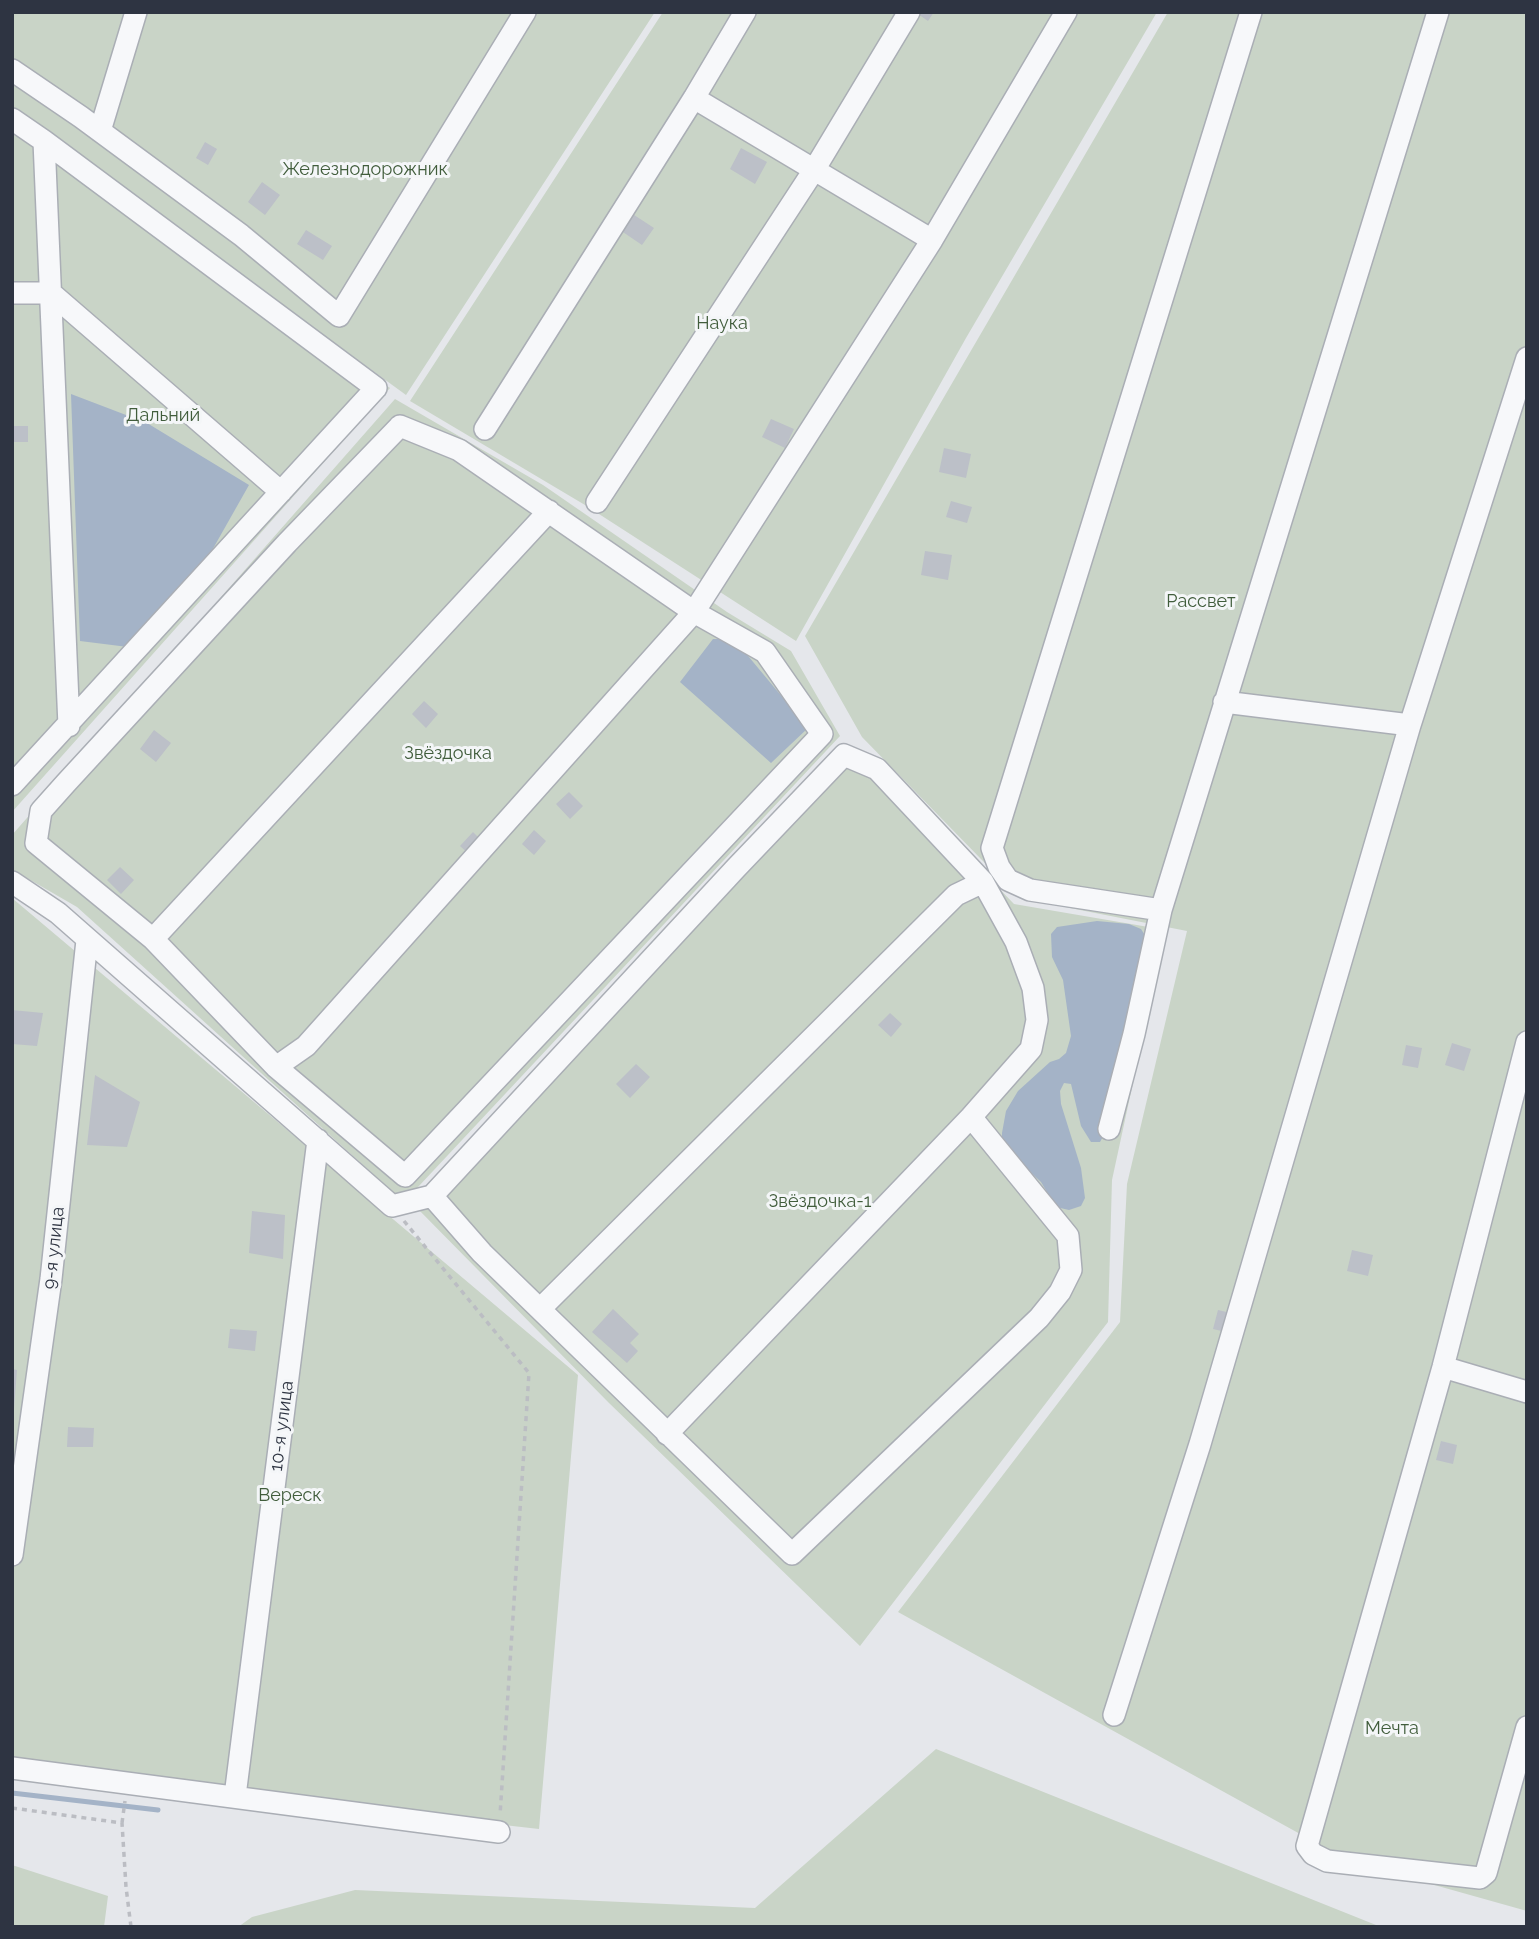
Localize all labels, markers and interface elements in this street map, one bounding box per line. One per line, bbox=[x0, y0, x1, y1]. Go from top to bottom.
park label: Железнодорожник bbox=[282, 159, 448, 181]
park label: Наука bbox=[696, 313, 748, 335]
park label: Дальний bbox=[126, 405, 200, 427]
park label: Рассвет bbox=[1166, 591, 1236, 613]
park label: Звёздочка bbox=[404, 743, 492, 765]
park label: Звёздочка-1 bbox=[768, 1191, 872, 1213]
street label: 9-я улица bbox=[39, 1206, 69, 1290]
street label: 10-я улица bbox=[266, 1379, 298, 1473]
park label: Вереск bbox=[258, 1485, 322, 1507]
park label: Мечта bbox=[1365, 1718, 1419, 1740]

